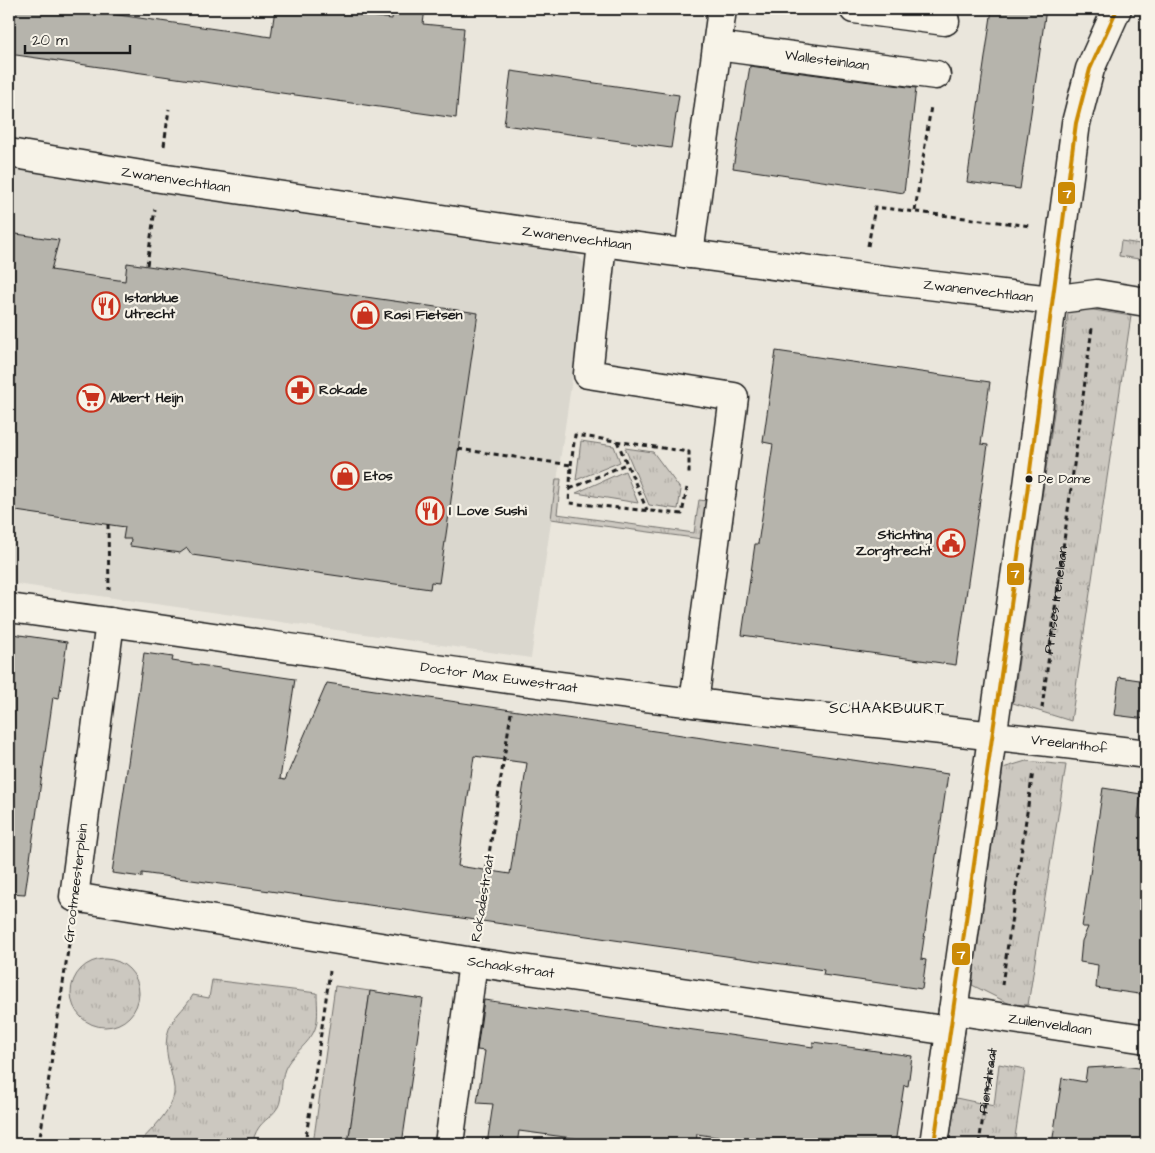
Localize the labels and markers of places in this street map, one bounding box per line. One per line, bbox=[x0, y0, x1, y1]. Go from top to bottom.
place label: Istanblue Utrecht bbox=[125, 288, 179, 324]
restaurant icon: Istanblue Utrecht bbox=[91, 291, 121, 321]
shop icon: Rasi Fietsen bbox=[350, 300, 380, 330]
place label: Rasi Fietsen bbox=[384, 305, 463, 325]
pharmacy icon: Rokade bbox=[285, 375, 315, 405]
place label: Rokade bbox=[319, 380, 368, 400]
supermarket icon: Albert Heijn bbox=[76, 383, 106, 413]
place label: Albert Heijn bbox=[110, 388, 183, 408]
shop icon: Etos bbox=[330, 461, 360, 491]
place label: Etos bbox=[364, 466, 393, 486]
place label: De Dame bbox=[1038, 470, 1091, 488]
marker: De Dame bbox=[1024, 474, 1034, 484]
restaurant icon: I Love Sushi bbox=[415, 496, 445, 526]
place label: I Love Sushi bbox=[449, 501, 528, 521]
place label: Stichting Zorgtrecht bbox=[856, 525, 933, 562]
public building icon: Stichting Zorgtrecht bbox=[936, 528, 966, 558]

